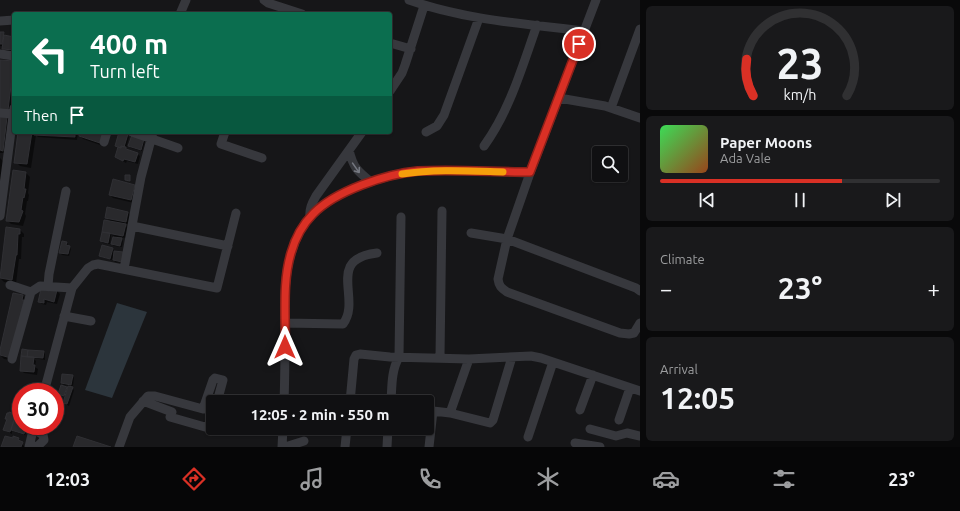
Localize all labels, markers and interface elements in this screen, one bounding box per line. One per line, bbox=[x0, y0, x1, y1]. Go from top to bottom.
pin bbox=[562, 27, 596, 61]
icon: left bbox=[24, 28, 76, 80]
text: 400 m bbox=[90, 28, 168, 59]
icon: arrive bbox=[568, 33, 590, 55]
text: 23 bbox=[777, 40, 823, 87]
text: Turn left bbox=[90, 61, 160, 81]
text: km/h bbox=[784, 87, 816, 103]
icon: arrive bbox=[66, 104, 88, 126]
text: Then bbox=[24, 107, 58, 124]
text: Paper Moons bbox=[720, 134, 812, 151]
map controls bbox=[592, 146, 628, 182]
button: search bbox=[592, 146, 628, 182]
text: Ada Vale bbox=[720, 151, 771, 165]
one-way arrow bbox=[352, 163, 360, 174]
icon: previous bbox=[696, 189, 718, 211]
icon: pause bbox=[789, 189, 811, 211]
icon: next bbox=[882, 189, 904, 211]
text: Climate bbox=[660, 252, 705, 266]
text: 23° bbox=[778, 271, 822, 305]
text: − bbox=[660, 276, 672, 301]
text: + bbox=[928, 276, 940, 301]
position arrow bbox=[264, 326, 306, 368]
text: Arrival bbox=[660, 362, 698, 376]
text: 12:05 bbox=[660, 381, 735, 415]
speed limit sign: 30 bbox=[12, 383, 64, 435]
text: 12:05 · 2 min · 550 m bbox=[251, 406, 389, 423]
icon: directions bbox=[180, 465, 208, 493]
icon: music bbox=[298, 465, 326, 493]
icon: phone bbox=[416, 465, 444, 493]
icon: climate bbox=[534, 465, 562, 493]
icon: car bbox=[652, 465, 680, 493]
icon: filters bbox=[770, 465, 798, 493]
text: 12:03 bbox=[45, 469, 90, 489]
text: 23° bbox=[888, 469, 915, 489]

